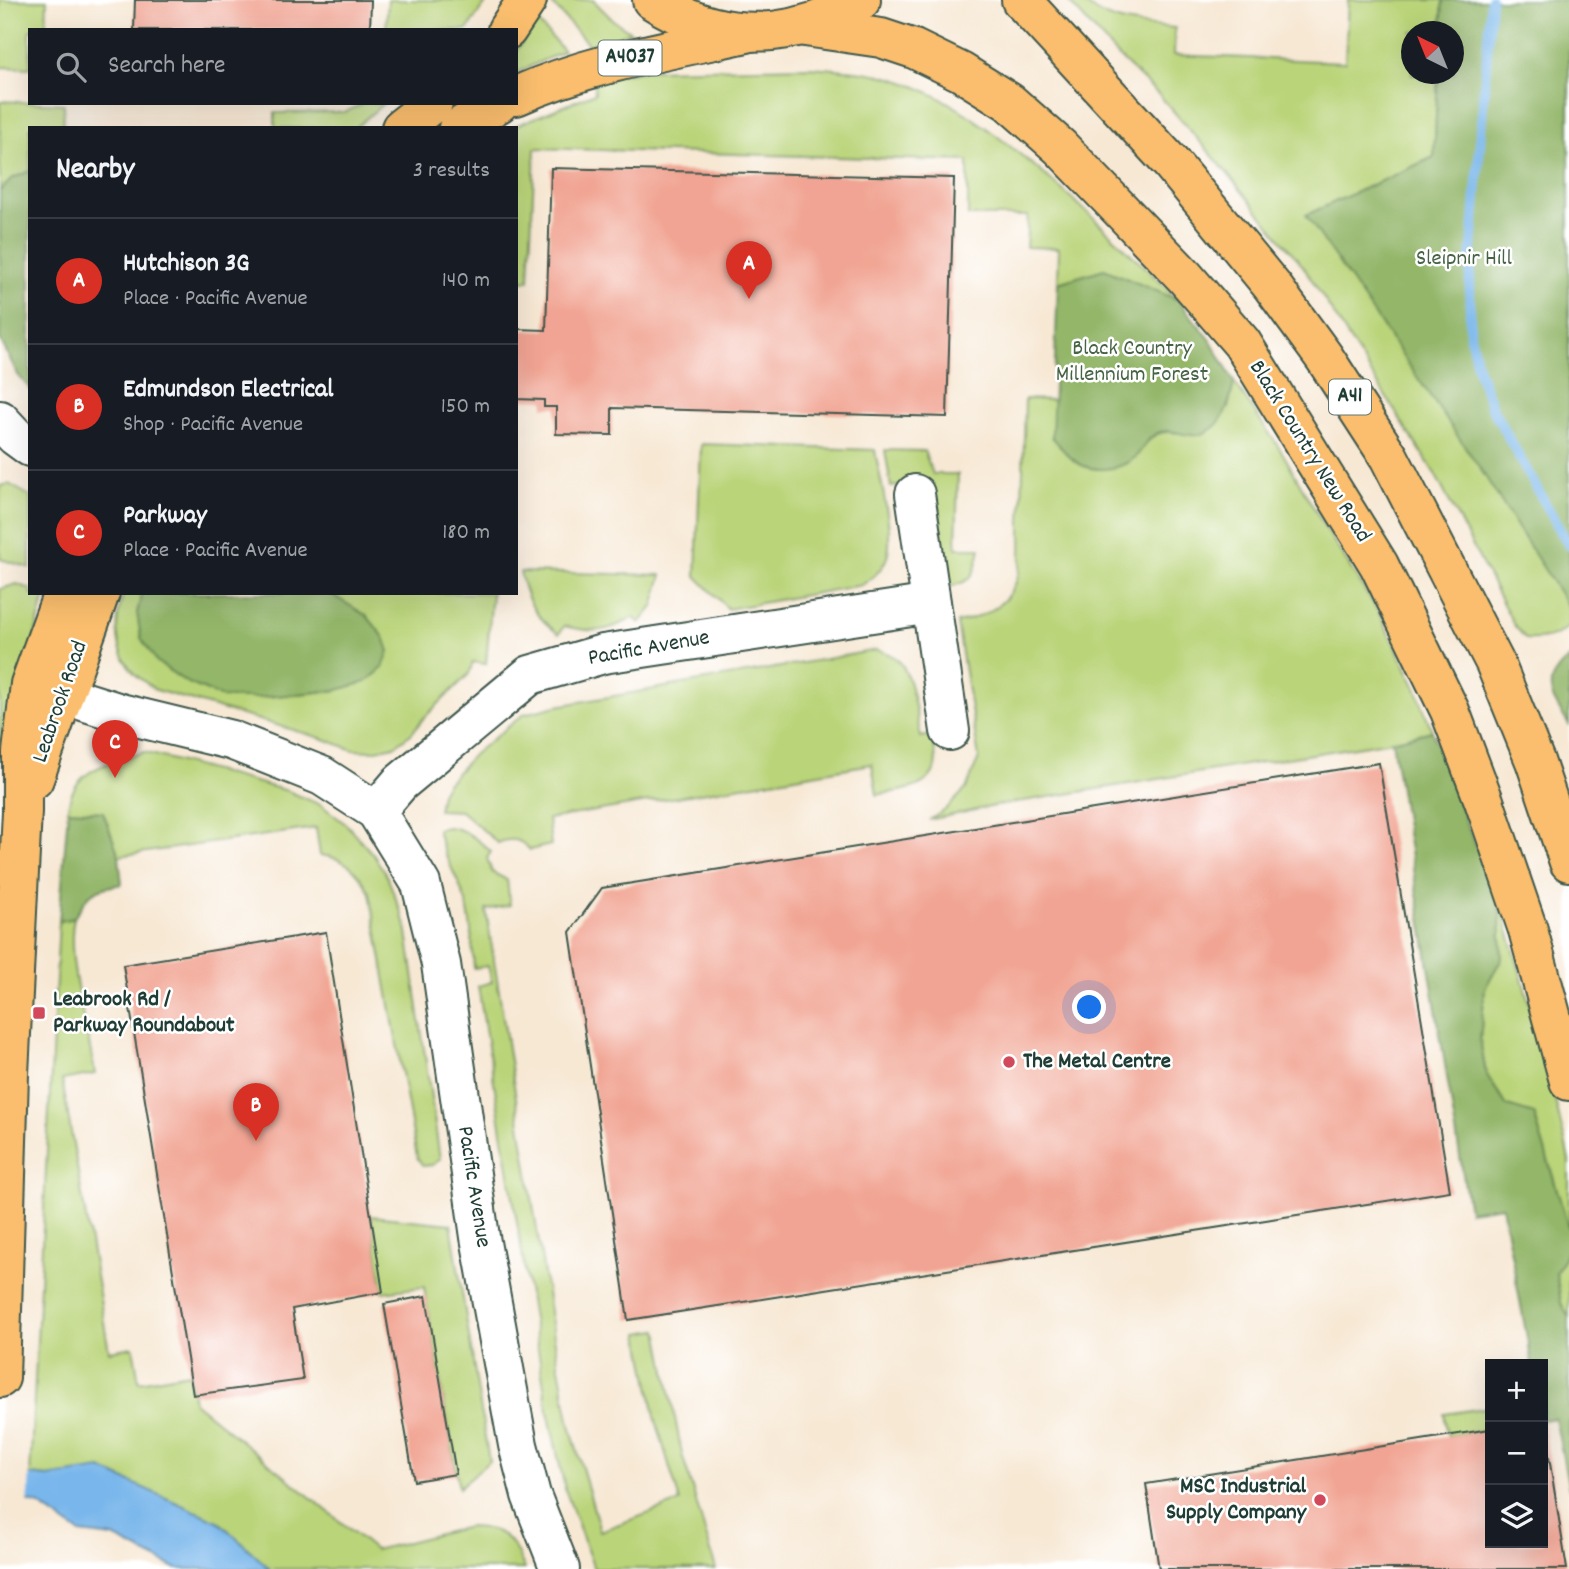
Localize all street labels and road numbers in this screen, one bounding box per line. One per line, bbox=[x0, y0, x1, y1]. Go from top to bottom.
road number: A4037 bbox=[598, 41, 662, 76]
street label: Black Country New Road bbox=[1240, 354, 1378, 550]
road number: A41 bbox=[1329, 380, 1371, 414]
street label: Pacific Avenue bbox=[586, 622, 712, 676]
street label: Leabrook Road bbox=[25, 637, 97, 767]
street label: Pacific Avenue bbox=[447, 1124, 499, 1250]

